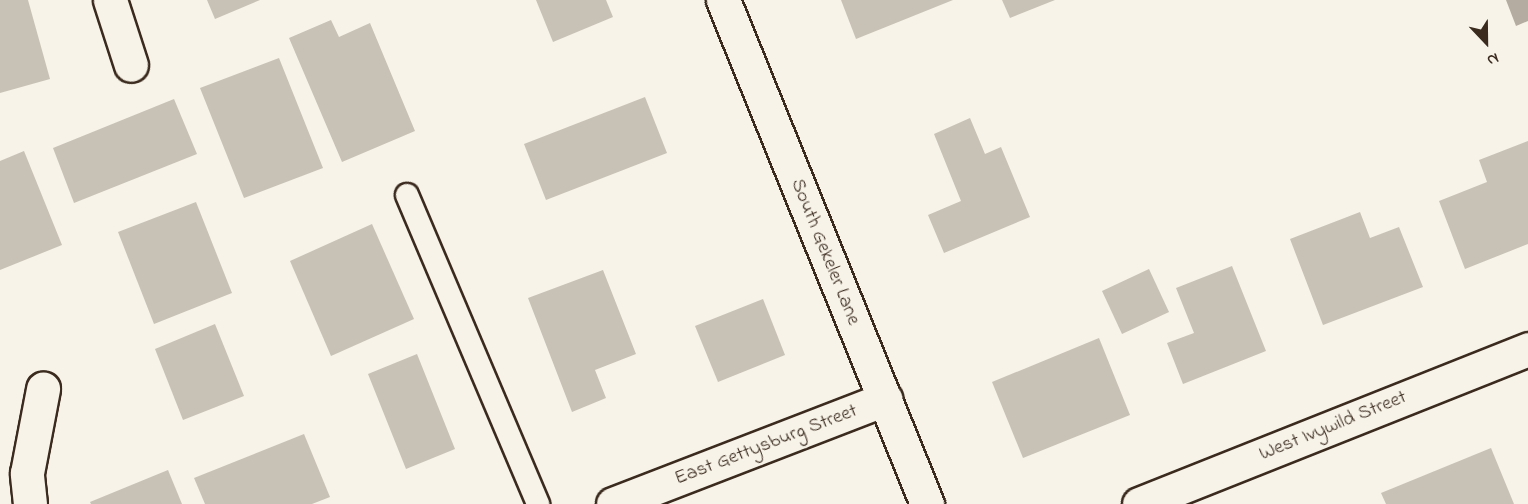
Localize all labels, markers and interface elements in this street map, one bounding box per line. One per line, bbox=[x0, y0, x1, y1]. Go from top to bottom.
north arrow bbox=[1456, 12, 1516, 72]
text: N bbox=[1483, 46, 1502, 72]
street label: South Gekeler Lane bbox=[785, 175, 865, 329]
street label: West Ivywild Street bbox=[1256, 386, 1410, 466]
street label: East Gettysburg Street bbox=[671, 399, 861, 491]

